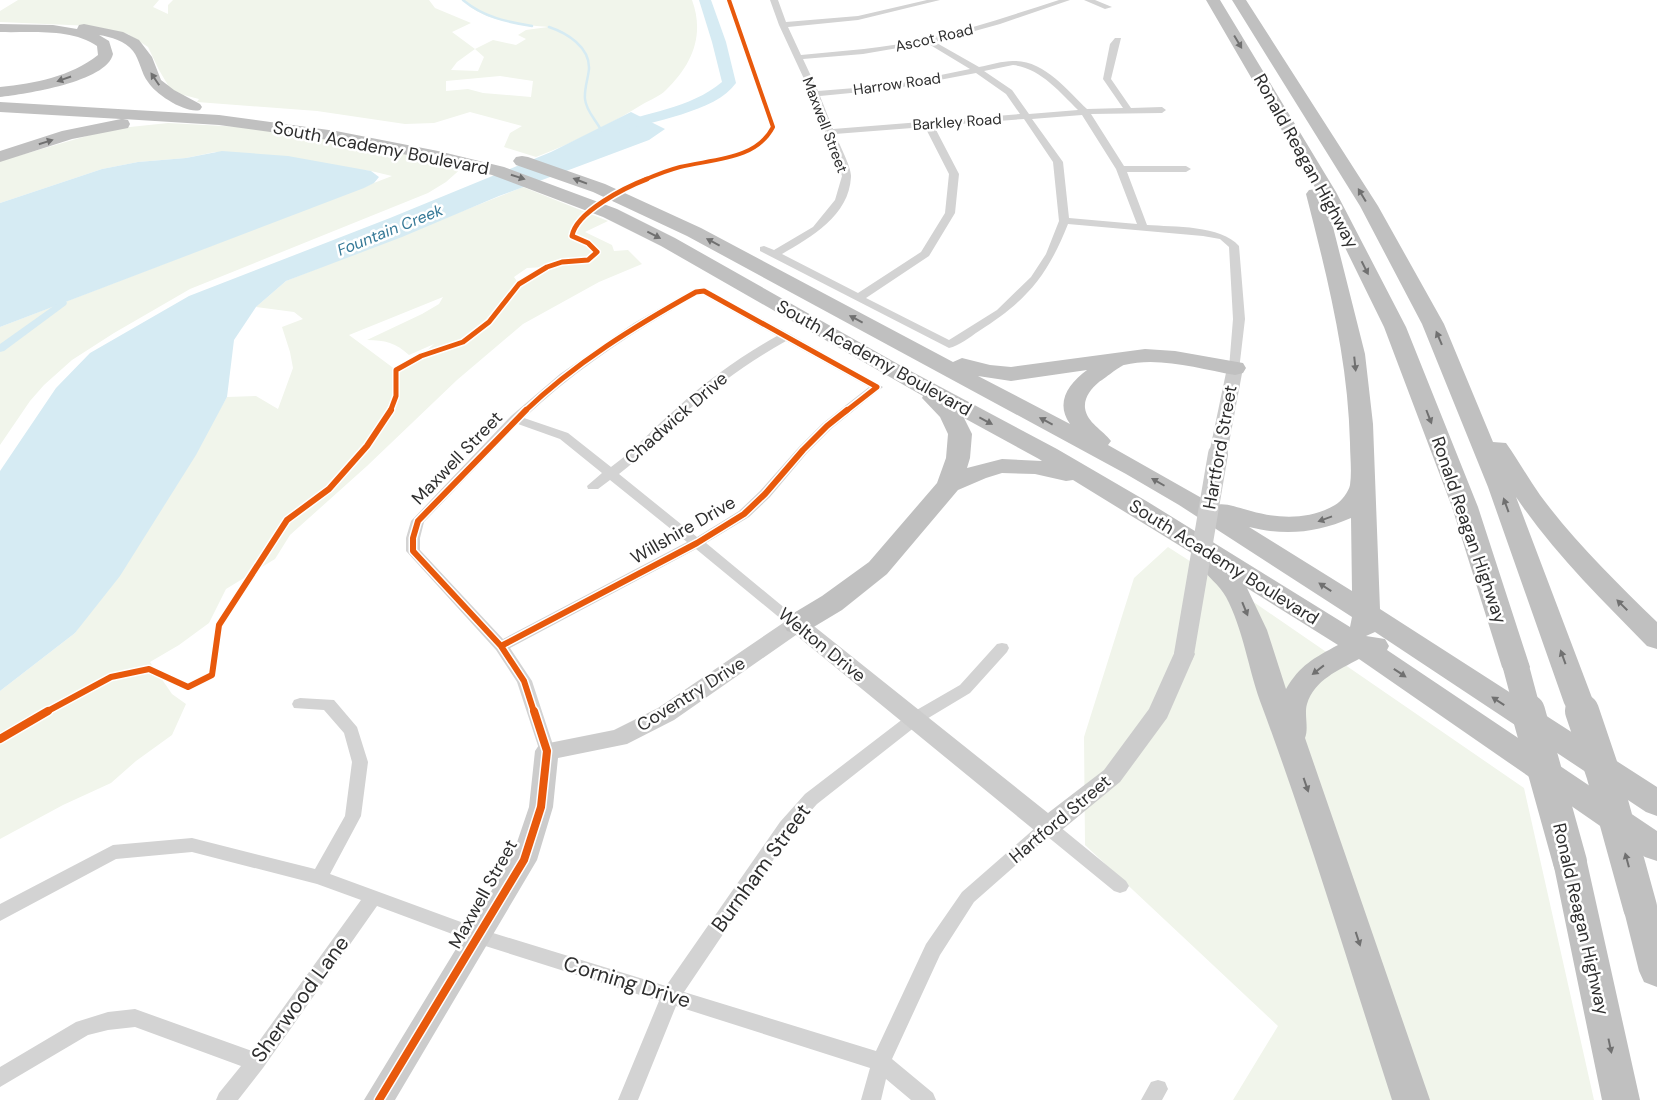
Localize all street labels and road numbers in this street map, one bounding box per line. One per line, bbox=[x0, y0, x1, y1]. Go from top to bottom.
street label: Ascot Road bbox=[893, 19, 975, 57]
street label: Harrow Road bbox=[852, 68, 942, 100]
street label: Ronald Reagan Highway bbox=[1248, 69, 1364, 253]
street label: Maxwell Street bbox=[798, 74, 852, 176]
street label: Barkley Road bbox=[912, 109, 1002, 135]
street label: South Academy Boulevard bbox=[271, 115, 491, 181]
street label: South Academy Boulevard bbox=[772, 294, 976, 422]
street label: Chadwick Drive bbox=[619, 367, 733, 469]
street label: Hartford Street bbox=[1197, 383, 1243, 511]
street label: Maxwell Street bbox=[406, 406, 508, 510]
street label: Ronald Reagan Highway bbox=[1426, 433, 1512, 627]
street label: Willshire Drive bbox=[626, 490, 740, 570]
street label: South Academy Boulevard bbox=[1125, 494, 1323, 630]
street label: Welton Drive bbox=[773, 602, 871, 688]
street label: Coventry Drive bbox=[632, 651, 750, 737]
street label: Hartford Street bbox=[1004, 769, 1116, 869]
street label: Burnham Street bbox=[705, 798, 817, 938]
street label: Ronald Reagan Highway bbox=[1547, 821, 1615, 1017]
street label: Maxwell Street bbox=[443, 835, 523, 953]
street label: Sherwood Lane bbox=[245, 930, 355, 1068]
street label: Corning Drive bbox=[560, 949, 694, 1015]

